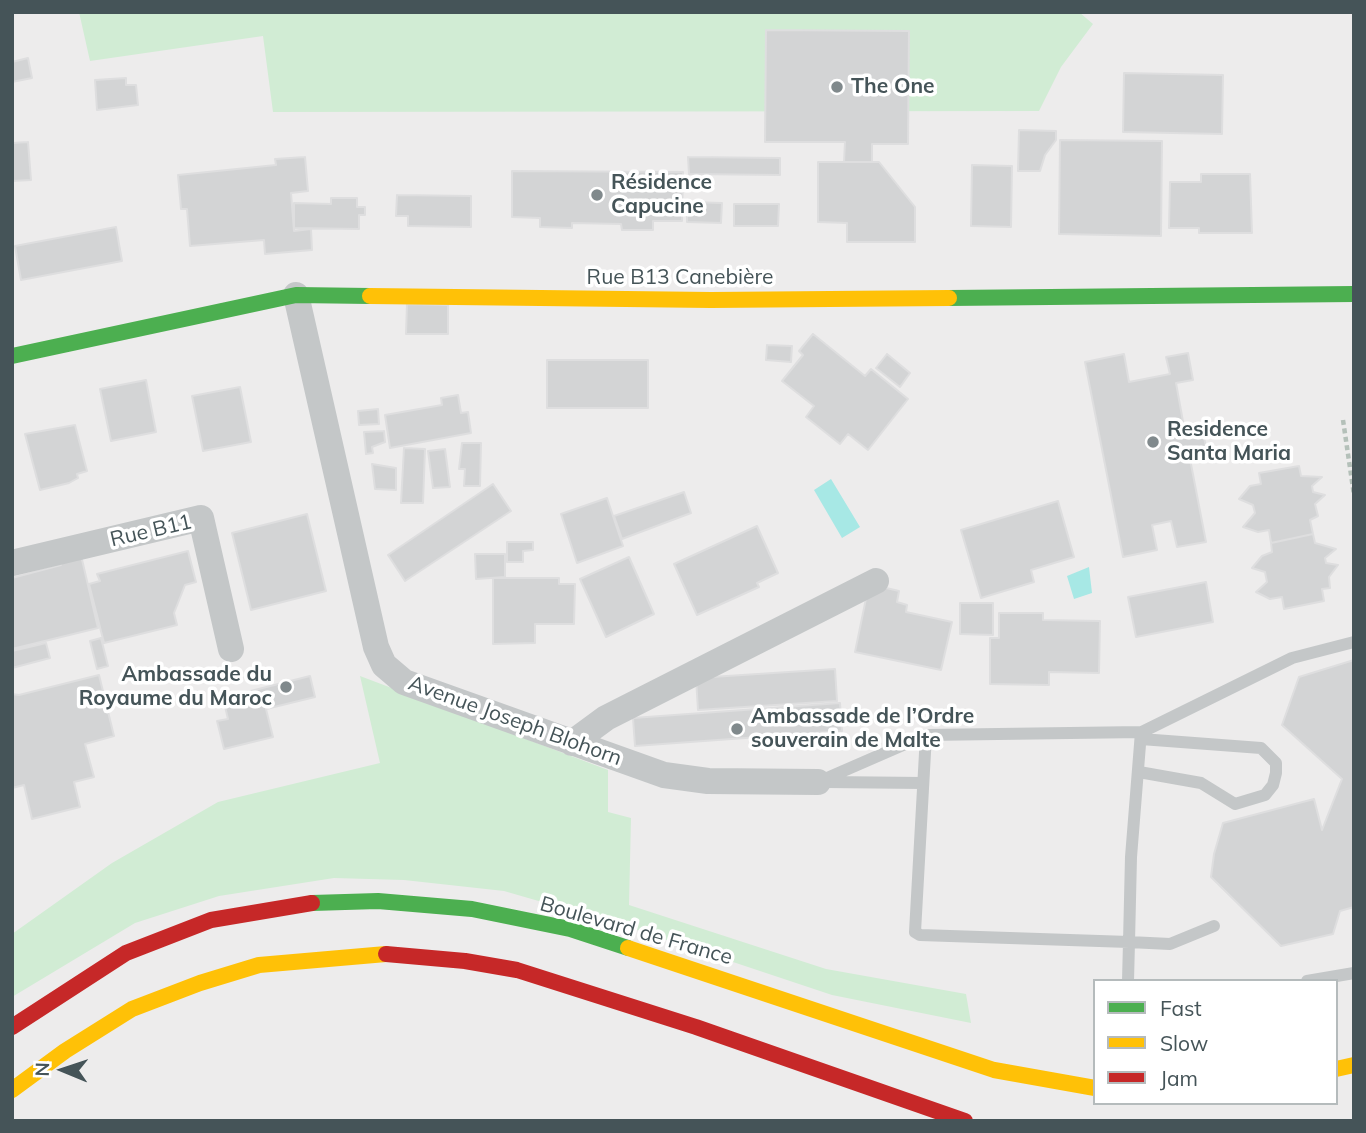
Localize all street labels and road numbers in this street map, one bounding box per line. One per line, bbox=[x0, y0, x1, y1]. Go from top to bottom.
street label: Rue B13 Canebière bbox=[587, 265, 773, 291]
street label: Rue B11 bbox=[108, 509, 194, 553]
street label: Avenue Joseph Blohorn bbox=[405, 671, 625, 771]
street label: Boulevard de France bbox=[537, 891, 735, 971]

